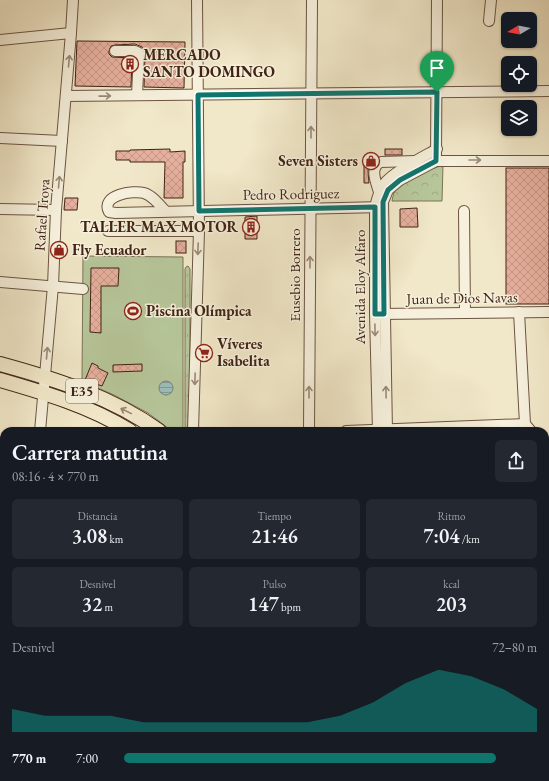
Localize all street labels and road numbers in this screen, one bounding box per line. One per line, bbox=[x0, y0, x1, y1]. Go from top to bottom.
street label: Rafael Troya bbox=[29, 178, 54, 252]
street label: Pedro Rodriguez bbox=[243, 183, 340, 204]
street label: Eusebio Borrero bbox=[285, 228, 304, 322]
street label: Avenida Eloy Alfaro bbox=[350, 229, 369, 346]
street label: Juan de Dios Navas bbox=[404, 287, 518, 308]
road number: E35 bbox=[66, 379, 98, 403]

